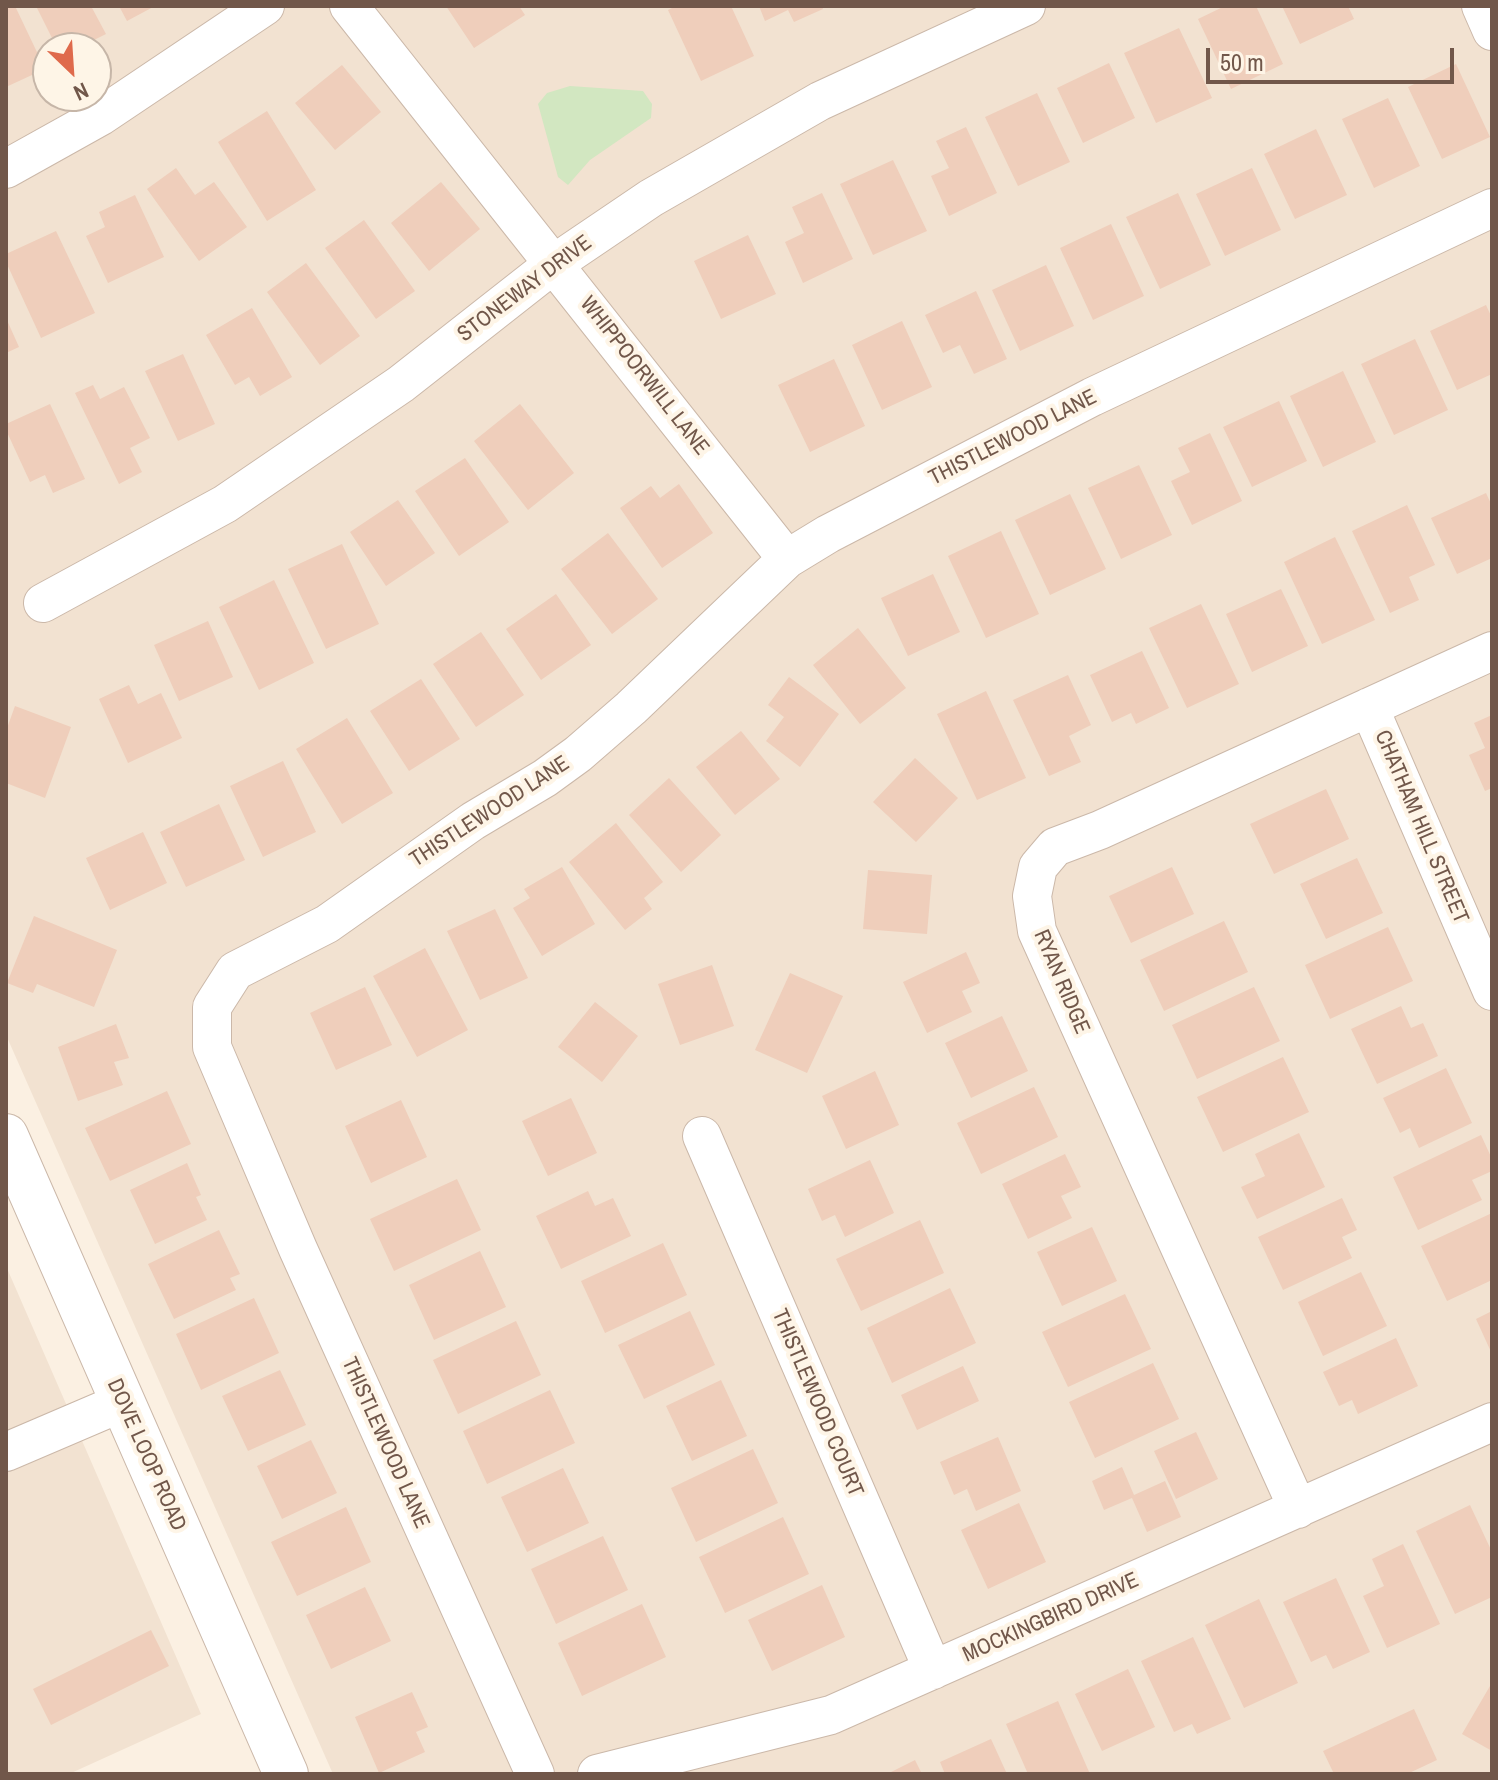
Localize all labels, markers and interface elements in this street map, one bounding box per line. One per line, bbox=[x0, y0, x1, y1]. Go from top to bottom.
north arrow bbox=[32, 32, 112, 112]
scale bar bbox=[1210, 32, 1458, 82]
text: 50 m bbox=[1220, 46, 1264, 78]
text: N bbox=[69, 76, 94, 108]
street label: STONEWAY DRIVE bbox=[453, 230, 597, 348]
street label: WHIPPOORWILL LANE bbox=[574, 291, 714, 461]
street label: THISTLEWOOD LANE bbox=[925, 384, 1101, 492]
street label: CHATHAM HILL STREET bbox=[1368, 726, 1474, 928]
street label: THISTLEWOOD LANE bbox=[405, 751, 575, 873]
street label: RYAN RIDGE bbox=[1027, 926, 1095, 1038]
street label: THISTLEWOOD COURT bbox=[766, 1305, 868, 1501]
street label: THISTLEWOOD LANE bbox=[335, 1353, 435, 1533]
street label: DOVE LOOP ROAD bbox=[101, 1375, 191, 1535]
street label: MOCKINGBIRD DRIVE bbox=[959, 1567, 1143, 1669]

